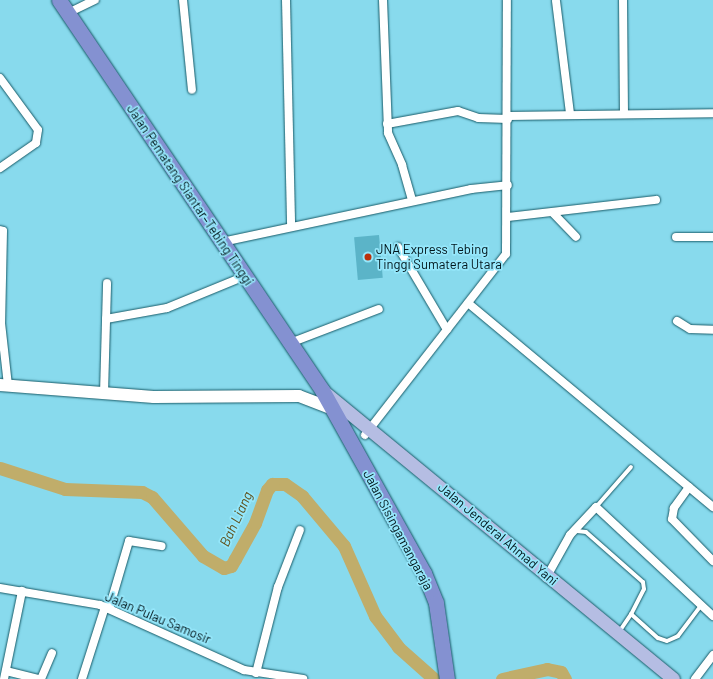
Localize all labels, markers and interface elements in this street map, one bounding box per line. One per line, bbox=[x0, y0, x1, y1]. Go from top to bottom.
street label: Jalan Pematang Siantar–Tebing Tinggi bbox=[123, 102, 257, 288]
place label: JNA Express Tebing Tinggi Sumatera Utara bbox=[376, 242, 502, 273]
marker: JNA Express Tebing Tinggi Sumatera Utara bbox=[363, 252, 373, 262]
street label: Jalan Sisingamangaraja bbox=[360, 467, 436, 593]
street label: Jalan Jenderal Ahmad Yani bbox=[435, 479, 561, 589]
water label: Bah Liang bbox=[216, 489, 256, 549]
street label: Jalan Pulau Samosir bbox=[103, 589, 213, 647]

